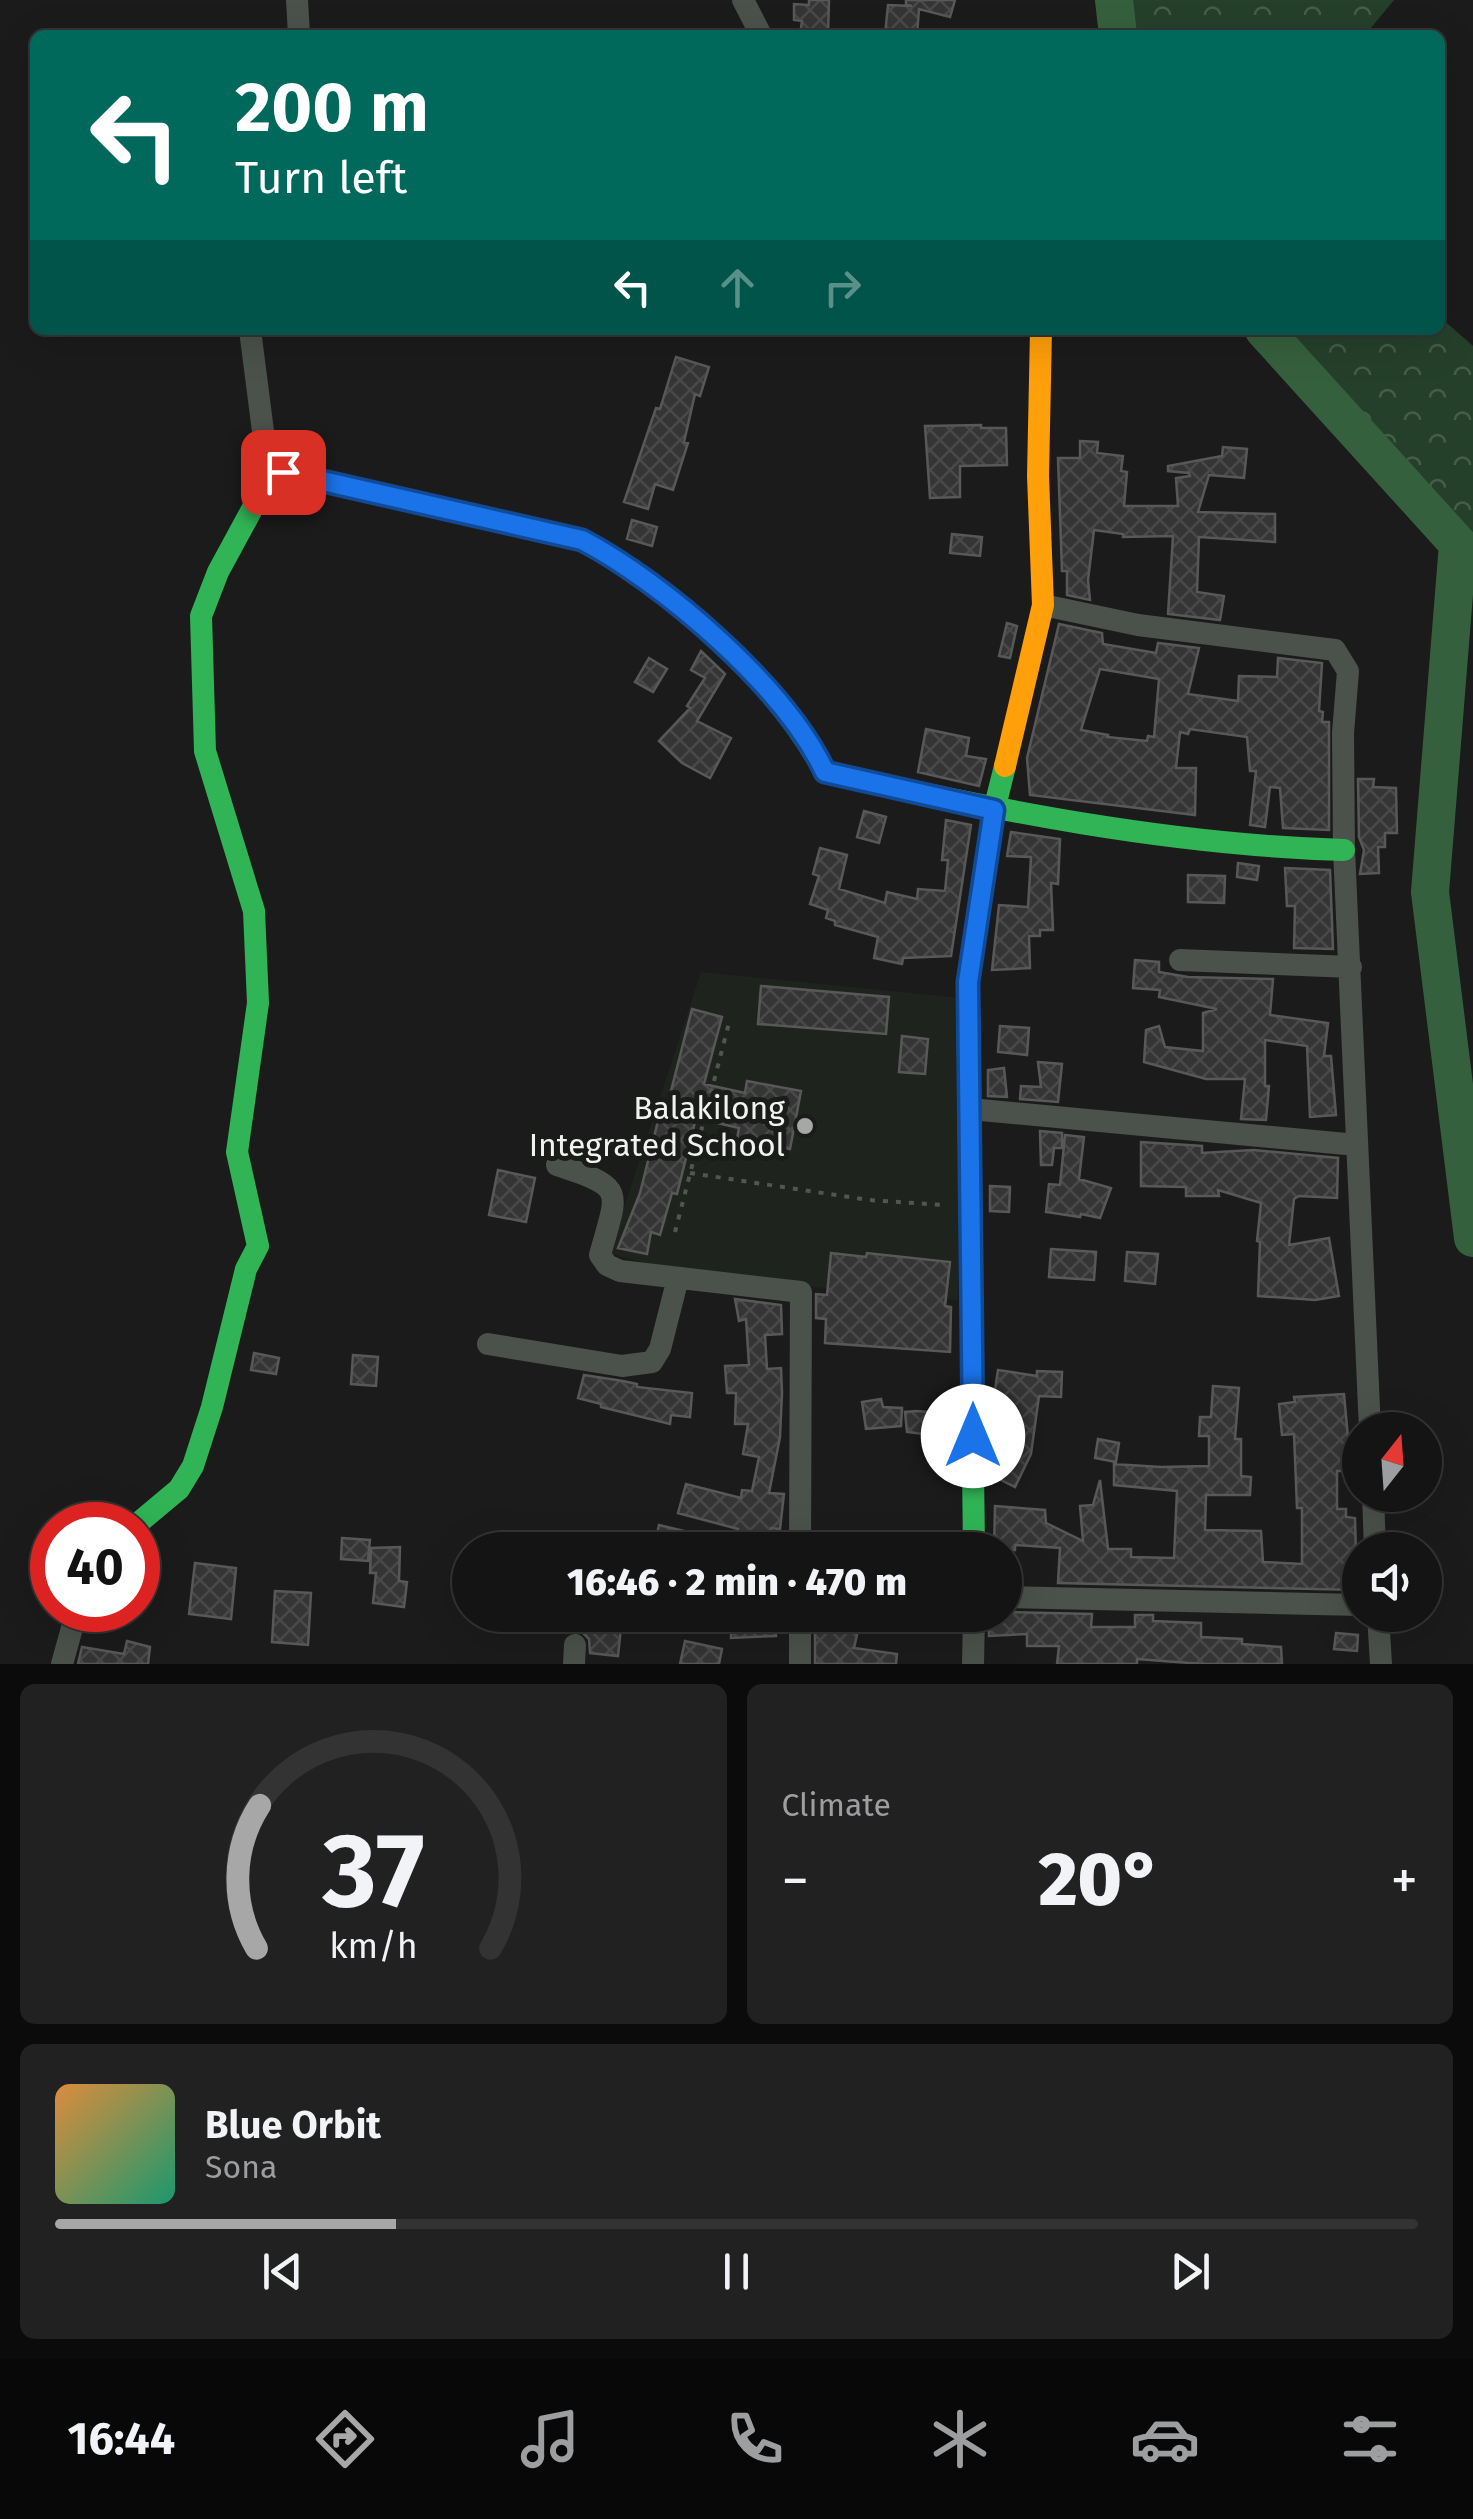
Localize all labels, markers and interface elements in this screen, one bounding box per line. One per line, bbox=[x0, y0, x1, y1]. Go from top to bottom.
text: 200 m bbox=[235, 66, 429, 150]
icon: left bbox=[70, 70, 200, 200]
text: Turn left bbox=[235, 151, 407, 205]
icon: left bbox=[605, 260, 660, 315]
icon: ahead bbox=[710, 260, 765, 315]
icon: right bbox=[815, 260, 870, 315]
pin bbox=[241, 430, 326, 515]
icon: arrive bbox=[256, 445, 311, 500]
place label: Balakilong Integrated School bbox=[529, 1089, 785, 1164]
marker: Balakilong Integrated School bbox=[794, 1115, 816, 1137]
position arrow bbox=[921, 1384, 1025, 1488]
north arrow bbox=[1342, 1412, 1442, 1512]
map controls bbox=[1342, 1412, 1442, 1632]
speed limit sign: 40 bbox=[30, 1502, 160, 1632]
button: sound bbox=[1342, 1532, 1442, 1632]
text: 16:46 · 2 min · 470 m bbox=[567, 1559, 907, 1605]
text: Climate bbox=[782, 1786, 891, 1824]
text: 37 bbox=[321, 1809, 424, 1934]
text: 20° bbox=[1038, 1835, 1161, 1925]
text: − bbox=[782, 1848, 809, 1914]
text: + bbox=[1391, 1848, 1418, 1914]
text: km/h bbox=[329, 1925, 417, 1967]
text: Blue Orbit bbox=[205, 2102, 381, 2148]
text: Sona bbox=[205, 2148, 277, 2186]
icon: previous bbox=[255, 2244, 310, 2299]
icon: pause bbox=[709, 2244, 764, 2299]
icon: next bbox=[1163, 2244, 1218, 2299]
icon: directions bbox=[310, 2404, 380, 2474]
icon: music bbox=[515, 2404, 585, 2474]
icon: phone bbox=[720, 2404, 790, 2474]
icon: climate bbox=[925, 2404, 995, 2474]
icon: car bbox=[1130, 2404, 1200, 2474]
icon: filters bbox=[1335, 2404, 1405, 2474]
text: 16:44 bbox=[68, 2412, 175, 2466]

